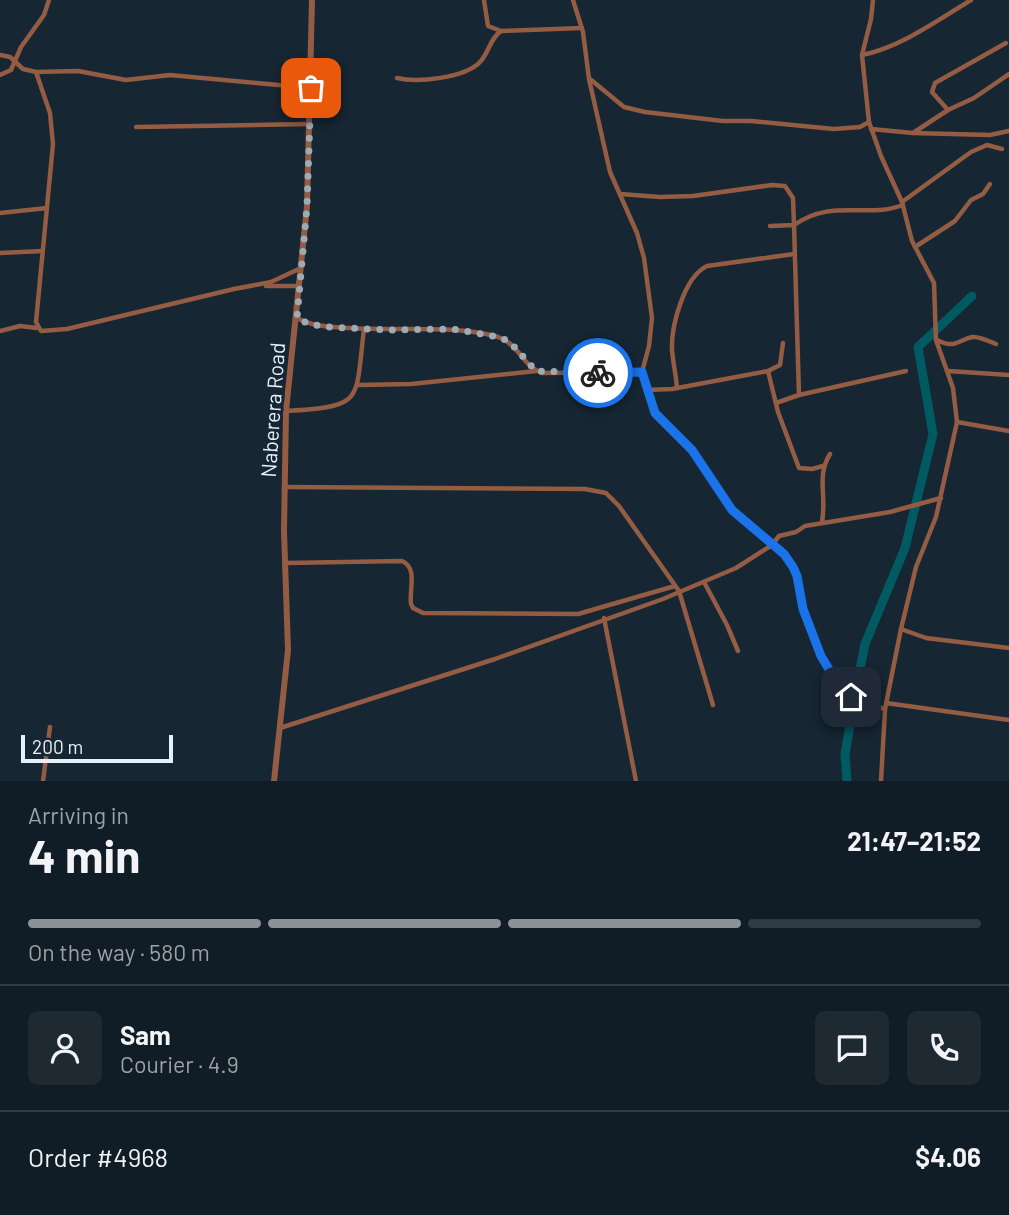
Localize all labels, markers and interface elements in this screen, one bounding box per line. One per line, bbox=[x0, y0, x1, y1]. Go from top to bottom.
pin bbox=[281, 58, 341, 118]
icon: bag bbox=[292, 69, 330, 107]
courier bbox=[563, 338, 633, 408]
street label: Naberera Road bbox=[255, 342, 289, 478]
icon: bike bbox=[579, 354, 617, 392]
pin bbox=[821, 667, 881, 727]
icon: home bbox=[832, 678, 870, 716]
scale bar bbox=[21, 732, 173, 764]
text: 200 m bbox=[32, 735, 83, 758]
text: Arriving in bbox=[28, 801, 129, 829]
text: 21:47–21:52 bbox=[847, 825, 981, 856]
text: 4 min bbox=[28, 827, 140, 882]
text: On the way · 580 m bbox=[28, 938, 210, 966]
button: person bbox=[28, 1011, 102, 1085]
button: chat bbox=[815, 1011, 889, 1085]
button: phone bbox=[907, 1011, 981, 1085]
text: Sam bbox=[120, 1019, 171, 1050]
text: Courier · 4.9 bbox=[120, 1050, 239, 1078]
text: Order #4968 bbox=[28, 1141, 168, 1172]
text: $4.06 bbox=[915, 1141, 981, 1172]

